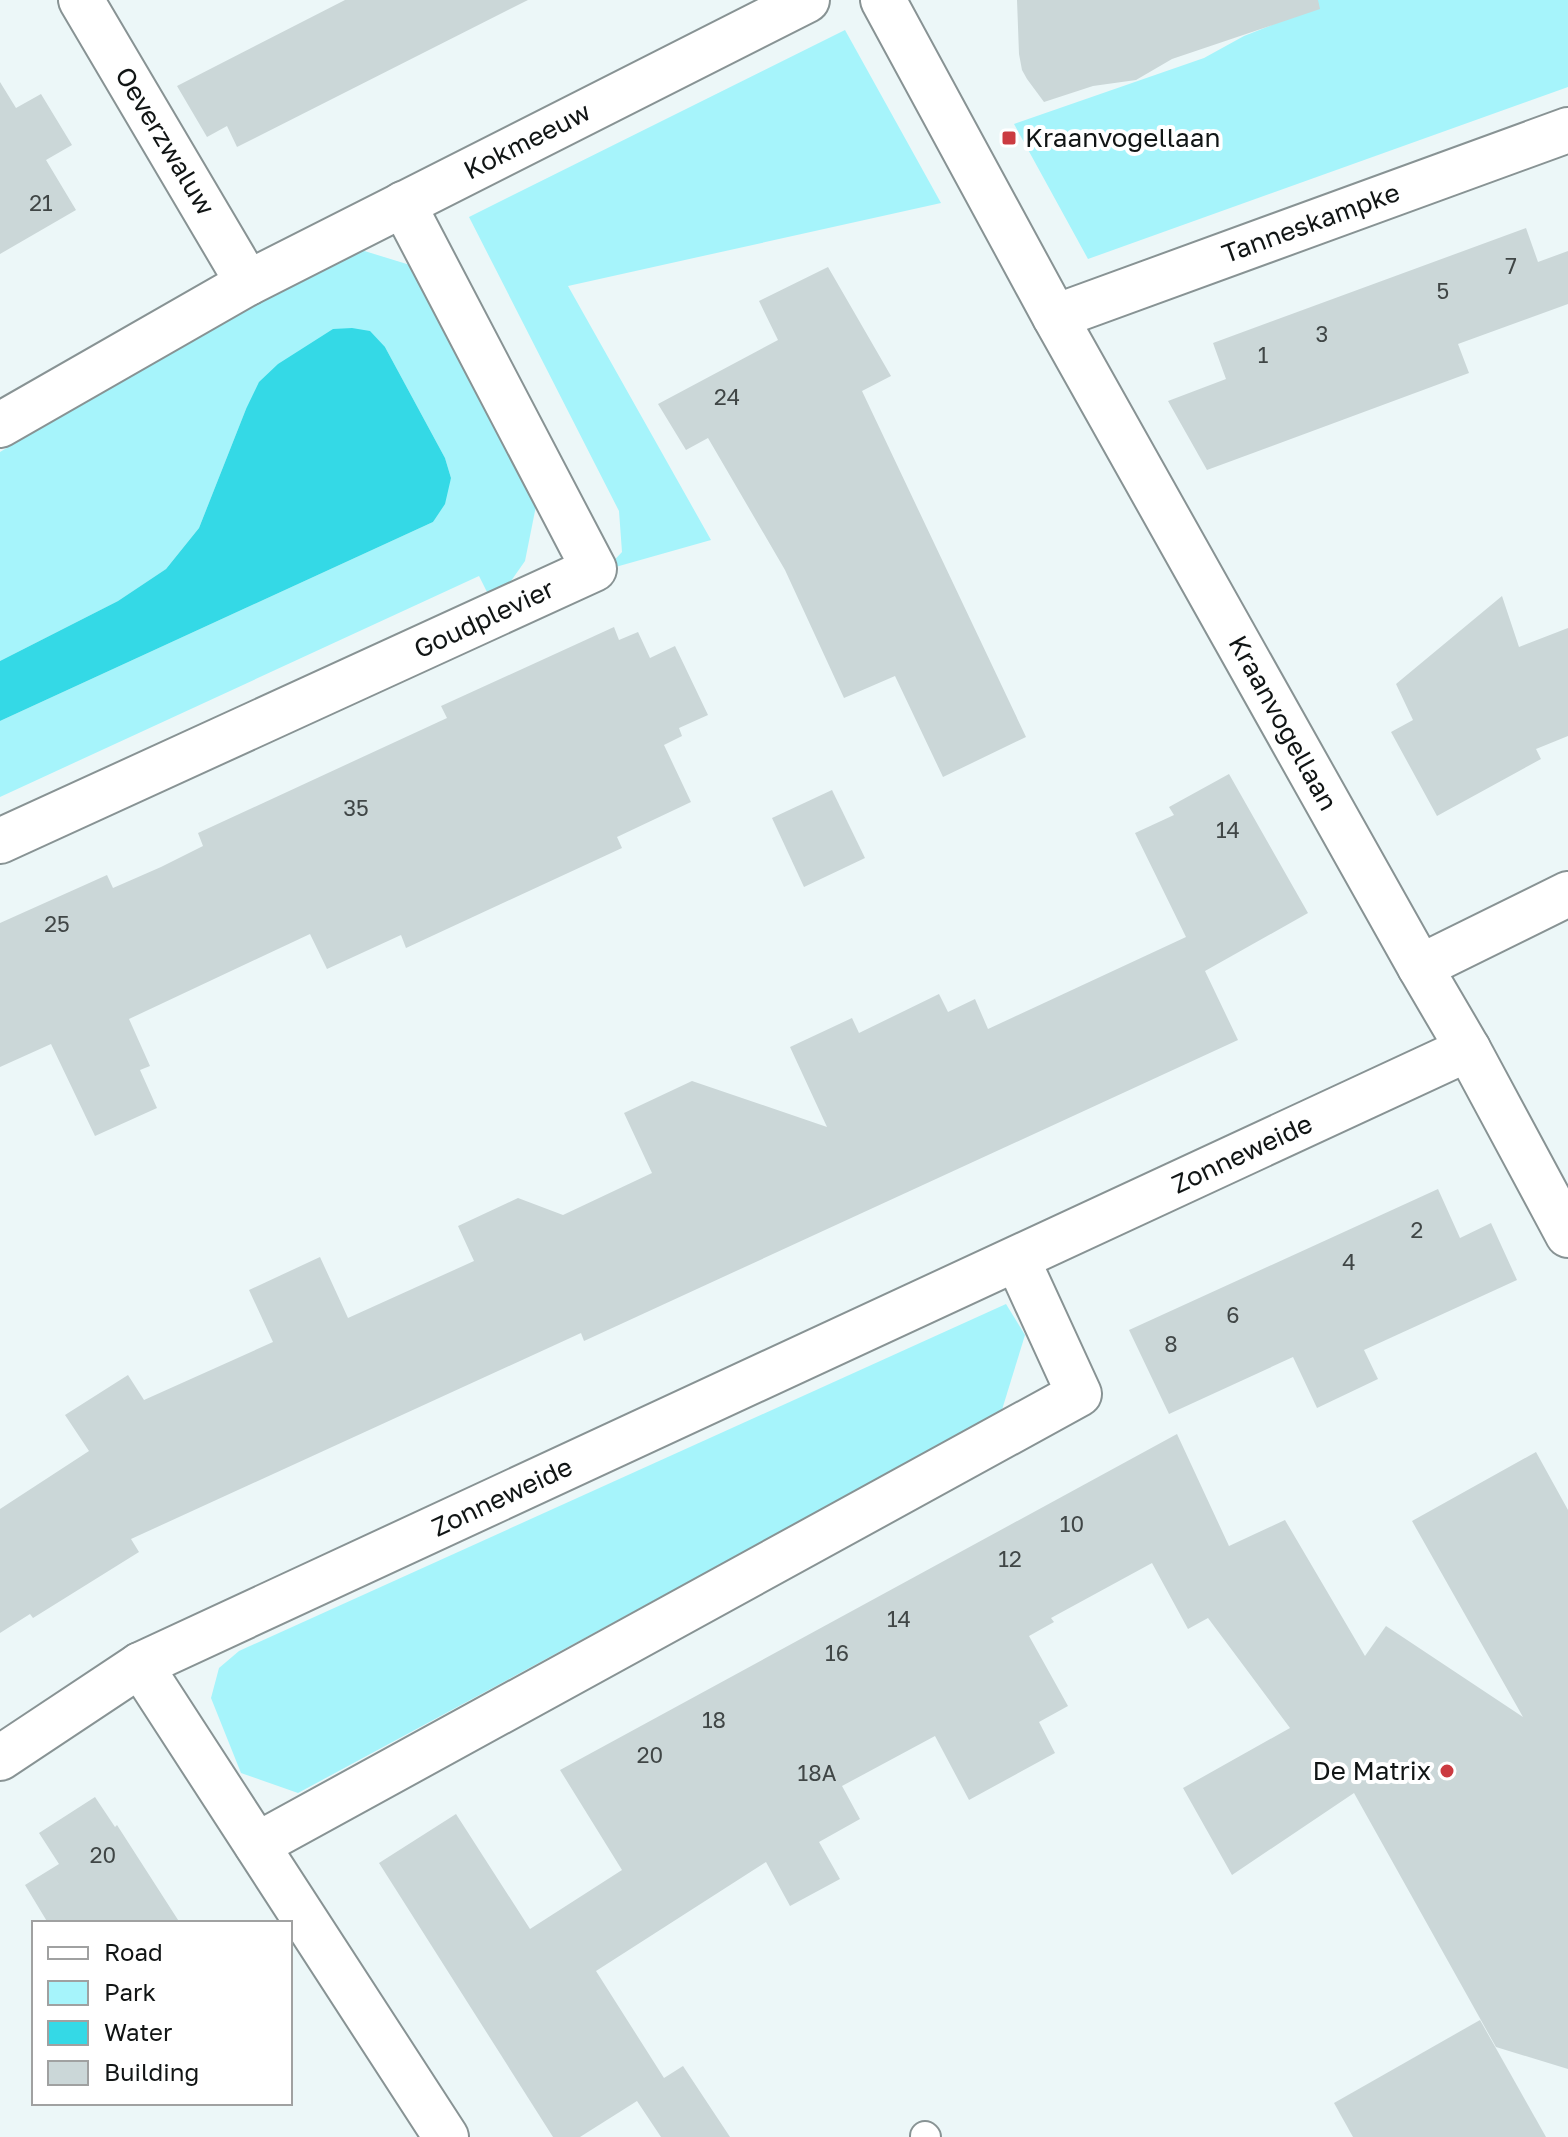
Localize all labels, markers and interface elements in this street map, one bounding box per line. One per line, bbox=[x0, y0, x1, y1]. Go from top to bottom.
street label: Oeverzwaluw bbox=[109, 61, 222, 220]
street label: Kokmeeuw bbox=[458, 95, 595, 186]
place label: Kraanvogellaan bbox=[1025, 122, 1220, 153]
marker: Kraanvogellaan bbox=[1000, 129, 1018, 147]
street label: Tanneskampke bbox=[1218, 176, 1404, 269]
house number: 21 bbox=[29, 189, 53, 216]
house number: 7 bbox=[1505, 252, 1517, 279]
house number: 5 bbox=[1437, 277, 1449, 304]
house number: 3 bbox=[1316, 320, 1328, 347]
house number: 1 bbox=[1258, 341, 1269, 368]
house number: 24 bbox=[714, 383, 740, 410]
street label: Goudplevier bbox=[409, 573, 559, 665]
street label: Kraanvogellaan bbox=[1223, 630, 1344, 816]
house number: 35 bbox=[343, 794, 369, 821]
house number: 14 bbox=[1216, 816, 1240, 843]
house number: 25 bbox=[44, 910, 70, 937]
street label: Zonneweide bbox=[1167, 1108, 1317, 1200]
house number: 2 bbox=[1411, 1216, 1423, 1243]
house number: 4 bbox=[1342, 1248, 1356, 1275]
house number: 6 bbox=[1226, 1301, 1240, 1328]
house number: 8 bbox=[1164, 1330, 1178, 1357]
street label: Zonneweide bbox=[427, 1451, 577, 1543]
house number: 10 bbox=[1060, 1510, 1084, 1537]
house number: 12 bbox=[998, 1545, 1022, 1572]
house number: 14 bbox=[887, 1605, 911, 1632]
house number: 16 bbox=[825, 1639, 849, 1666]
house number: 18 bbox=[702, 1706, 726, 1733]
house number: 20 bbox=[637, 1741, 663, 1768]
place label: De Matrix bbox=[1313, 1755, 1431, 1786]
house number: 18A bbox=[798, 1759, 837, 1786]
marker: De Matrix bbox=[1438, 1762, 1456, 1780]
house number: 20 bbox=[90, 1841, 116, 1868]
legend bbox=[32, 1921, 292, 2105]
text: Road bbox=[104, 1937, 163, 1966]
text: Park bbox=[104, 1977, 156, 2006]
text: Water bbox=[104, 2017, 172, 2046]
text: Building bbox=[104, 2057, 199, 2086]

